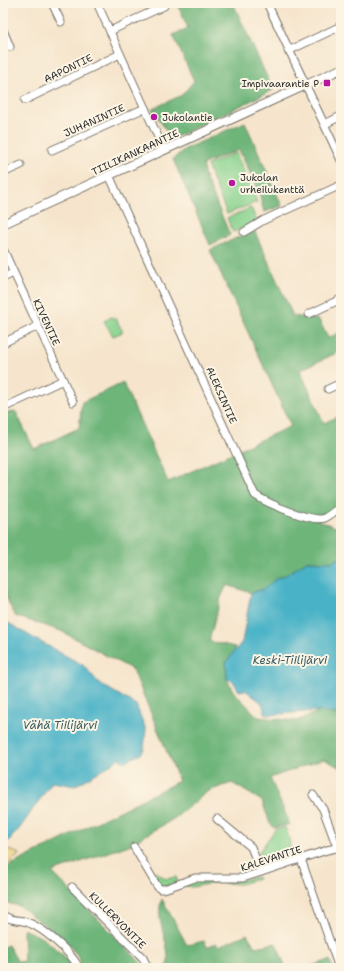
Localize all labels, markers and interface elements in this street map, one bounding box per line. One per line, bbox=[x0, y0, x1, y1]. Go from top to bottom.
street label: AAPONTIE bbox=[42, 51, 95, 86]
place label: Impivaarantie P bbox=[241, 77, 319, 90]
marker: Impivaarantie P bbox=[322, 78, 332, 88]
street label: JUHANINTIE bbox=[62, 101, 127, 140]
place label: Jukolantie bbox=[162, 111, 213, 124]
marker: Jukolantie bbox=[149, 112, 159, 122]
street label: TIILIKANKAANTIE bbox=[89, 126, 181, 178]
place label: Jukolan urheilukenttä bbox=[240, 171, 305, 196]
marker: Jukolan urheilukenttä bbox=[227, 178, 237, 188]
street label: KIVENTIE bbox=[30, 297, 63, 348]
street label: ALEKSINTIE bbox=[203, 365, 240, 426]
water label: Keski-Tiilijärvi bbox=[253, 653, 328, 668]
water label: Vähä Tiilijärvi bbox=[23, 718, 98, 733]
street label: KALEVANTIE bbox=[239, 843, 303, 874]
street label: KULLERVONTIE bbox=[86, 889, 149, 952]

